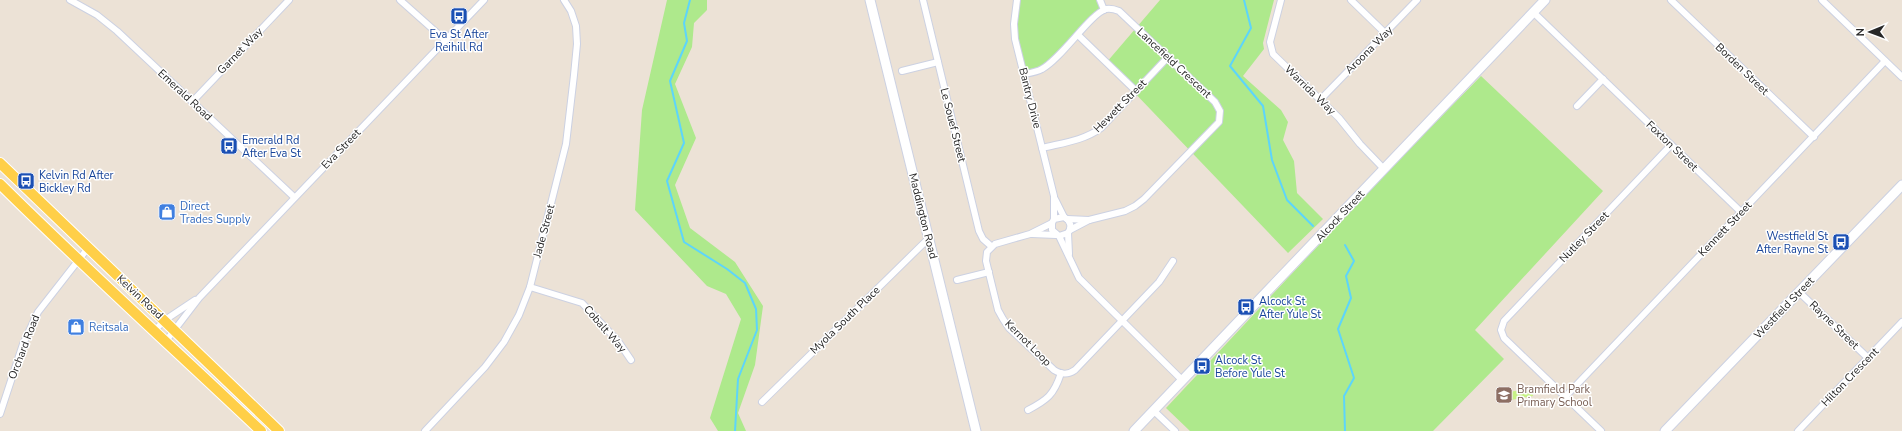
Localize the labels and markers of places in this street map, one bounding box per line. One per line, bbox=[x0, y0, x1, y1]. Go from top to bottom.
bus stop icon: Eva St After Reihill Rd bbox=[449, 6, 469, 26]
place label: Eva St After Reihill Rd bbox=[430, 27, 488, 55]
place label: Emerald Rd After Eva St bbox=[242, 133, 301, 161]
bus stop icon: Emerald Rd After Eva St bbox=[219, 136, 239, 156]
place label: Kelvin Rd After Bickley Rd bbox=[39, 168, 113, 196]
bus stop icon: Kelvin Rd After Bickley Rd bbox=[16, 171, 36, 191]
place label: Direct Trades Supply bbox=[180, 199, 251, 227]
shop icon: Direct Trades Supply bbox=[157, 202, 177, 222]
place label: Westfield St After Rayne St bbox=[1756, 229, 1828, 257]
bus stop icon: Westfield St After Rayne St bbox=[1831, 232, 1851, 252]
place label: Alcock St After Yule St bbox=[1259, 294, 1321, 322]
bus stop icon: Alcock St After Yule St bbox=[1236, 297, 1256, 317]
shop icon: Reitsala bbox=[66, 317, 86, 337]
place label: Reitsala bbox=[89, 320, 129, 335]
place label: Alcock St Before Yule St bbox=[1215, 353, 1285, 381]
bus stop icon: Alcock St Before Yule St bbox=[1192, 356, 1212, 376]
place label: Bramfield Park Primary School bbox=[1517, 382, 1593, 410]
school or university icon: Bramfield Park Primary School bbox=[1494, 385, 1514, 405]

